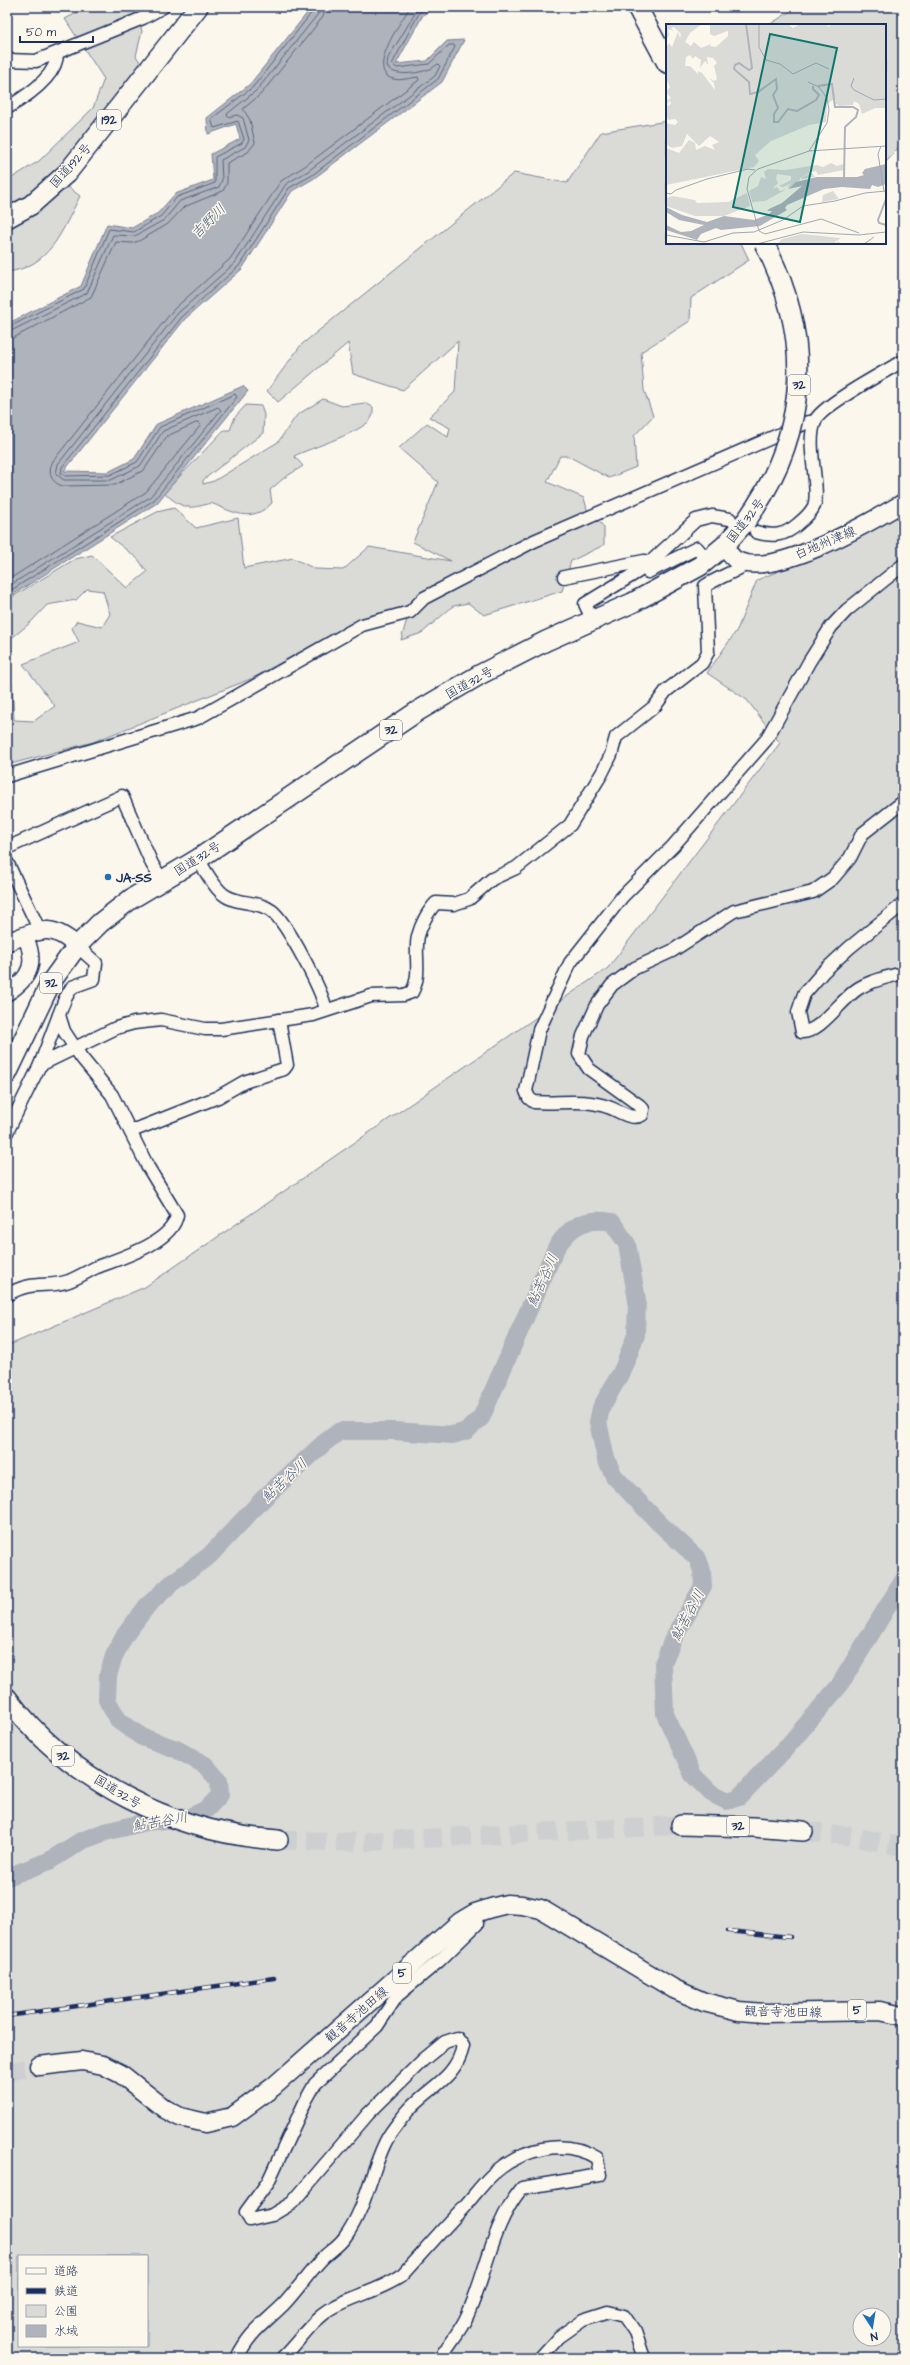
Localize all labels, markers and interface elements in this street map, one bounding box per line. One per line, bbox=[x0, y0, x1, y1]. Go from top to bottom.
scale bar bbox=[20, 18, 93, 44]
text: 50 m bbox=[26, 24, 57, 41]
inset map bbox=[666, 24, 886, 244]
road number: 192 bbox=[97, 110, 121, 130]
street label: 国道192号 bbox=[45, 139, 96, 192]
water label: 吉野川 bbox=[187, 200, 231, 244]
road number: 32 bbox=[788, 375, 810, 395]
street label: 国道32号 bbox=[722, 494, 769, 547]
street label: 白地州津線 bbox=[792, 522, 860, 564]
street label: 国道32号 bbox=[442, 662, 497, 704]
road number: 32 bbox=[380, 720, 402, 740]
street label: 国道32号 bbox=[170, 837, 225, 881]
place label: JA-SS bbox=[115, 869, 153, 887]
marker: JA-SS bbox=[103, 872, 113, 882]
road number: 32 bbox=[40, 973, 62, 993]
water label: 鮎苦谷川 bbox=[522, 1251, 563, 1310]
water label: 鮎苦谷川 bbox=[257, 1454, 312, 1507]
water label: 鮎苦谷川 bbox=[666, 1586, 710, 1645]
road number: 32 bbox=[52, 1746, 74, 1766]
street label: 国道32号 bbox=[90, 1770, 145, 1813]
water label: 鮎苦谷川 bbox=[131, 1807, 189, 1837]
road number: 32 bbox=[727, 1816, 749, 1836]
road number: 5 bbox=[393, 1963, 411, 1983]
street label: 観音寺池田線 bbox=[321, 1982, 393, 2047]
road number: 5 bbox=[848, 2000, 866, 2020]
street label: 観音寺池田線 bbox=[744, 2002, 823, 2022]
legend bbox=[18, 2255, 148, 2347]
text: 道路 bbox=[54, 2263, 78, 2280]
text: 鉄道 bbox=[54, 2283, 78, 2300]
text: 公園 bbox=[54, 2303, 78, 2320]
north arrow bbox=[852, 2307, 892, 2347]
text: 水域 bbox=[54, 2323, 78, 2340]
text: N bbox=[869, 2328, 879, 2344]

